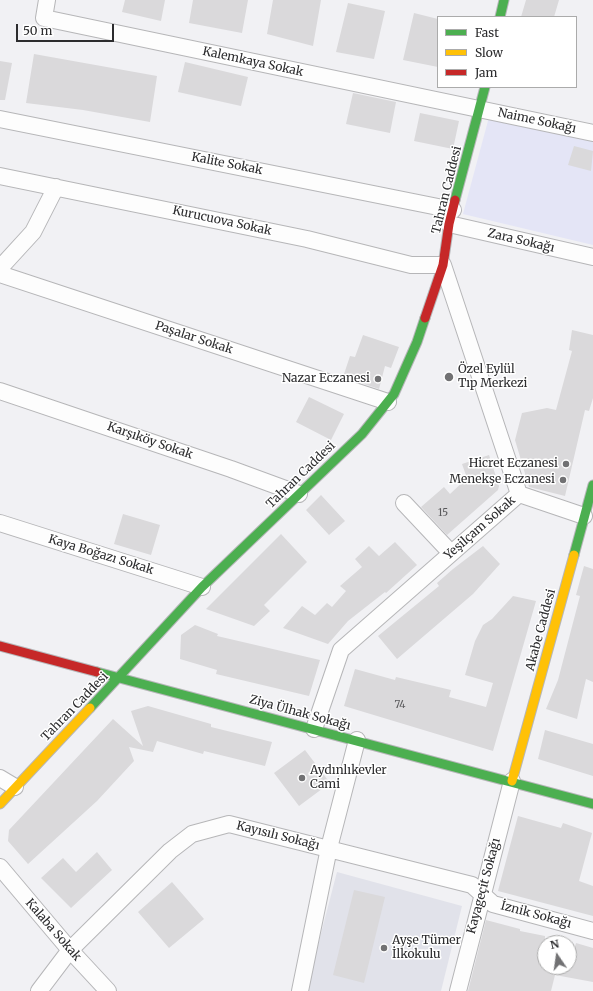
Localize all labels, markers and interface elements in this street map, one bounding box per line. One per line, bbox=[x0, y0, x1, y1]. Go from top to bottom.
scale bar bbox=[18, 16, 116, 42]
legend bbox=[437, 16, 577, 88]
text: 50 m bbox=[23, 23, 52, 38]
text: Fast bbox=[475, 25, 499, 40]
street label: Kalemkaya Sokak bbox=[201, 44, 305, 80]
text: Slow bbox=[475, 45, 503, 60]
text: Jam bbox=[475, 65, 497, 80]
street label: Naime Sokağı bbox=[496, 106, 578, 136]
street label: Tahran Caddesi bbox=[429, 145, 465, 235]
street label: Kalite Sokak bbox=[190, 150, 264, 178]
street label: Kurucuova Sokak bbox=[171, 203, 273, 239]
street label: Zara Sokağı bbox=[486, 226, 556, 256]
street label: Paşalar Sokak bbox=[153, 319, 235, 357]
place label: Özel Eylül Tıp Merkezi bbox=[458, 363, 527, 391]
marker: Özel Eylül Tıp Merkezi bbox=[443, 371, 455, 383]
place label: Nazar Eczanesi bbox=[282, 372, 370, 386]
marker: Nazar Eczanesi bbox=[373, 374, 383, 384]
street label: Karşıköy Sokak bbox=[105, 420, 195, 462]
street label: Tahran Caddesi bbox=[264, 439, 338, 511]
place label: Hicret Eczanesi bbox=[469, 457, 558, 471]
marker: Hicret Eczanesi bbox=[561, 459, 571, 469]
place label: Menekşe Eczanesi bbox=[449, 473, 555, 487]
marker: Menekşe Eczanesi bbox=[558, 475, 568, 485]
street label: Yeşilçam Sokak bbox=[442, 493, 518, 563]
house number: 15 bbox=[438, 507, 448, 519]
street label: Kaya Boğazı Sokak bbox=[47, 532, 155, 578]
street label: Akabe Caddesi bbox=[523, 587, 559, 673]
street label: Tahran Caddesi bbox=[39, 670, 111, 744]
street label: Ziya Ülhak Sokağı bbox=[248, 693, 352, 733]
house number: 74 bbox=[395, 699, 405, 711]
place label: Aydınlıkevler Cami bbox=[310, 764, 387, 792]
marker: Aydınlıkevler Cami bbox=[297, 773, 307, 783]
street label: Kayısılı Sokağı bbox=[235, 819, 321, 853]
street label: Kayageçit Sokağı bbox=[464, 837, 504, 935]
street label: Kalaba Sokak bbox=[22, 896, 84, 964]
street label: İznik Sokağı bbox=[499, 899, 573, 931]
place label: Ayşe Tümer İlkokulu bbox=[392, 934, 461, 962]
north arrow bbox=[537, 935, 577, 975]
text: N bbox=[549, 936, 560, 952]
marker: Ayşe Tümer İlkokulu bbox=[379, 943, 389, 953]

